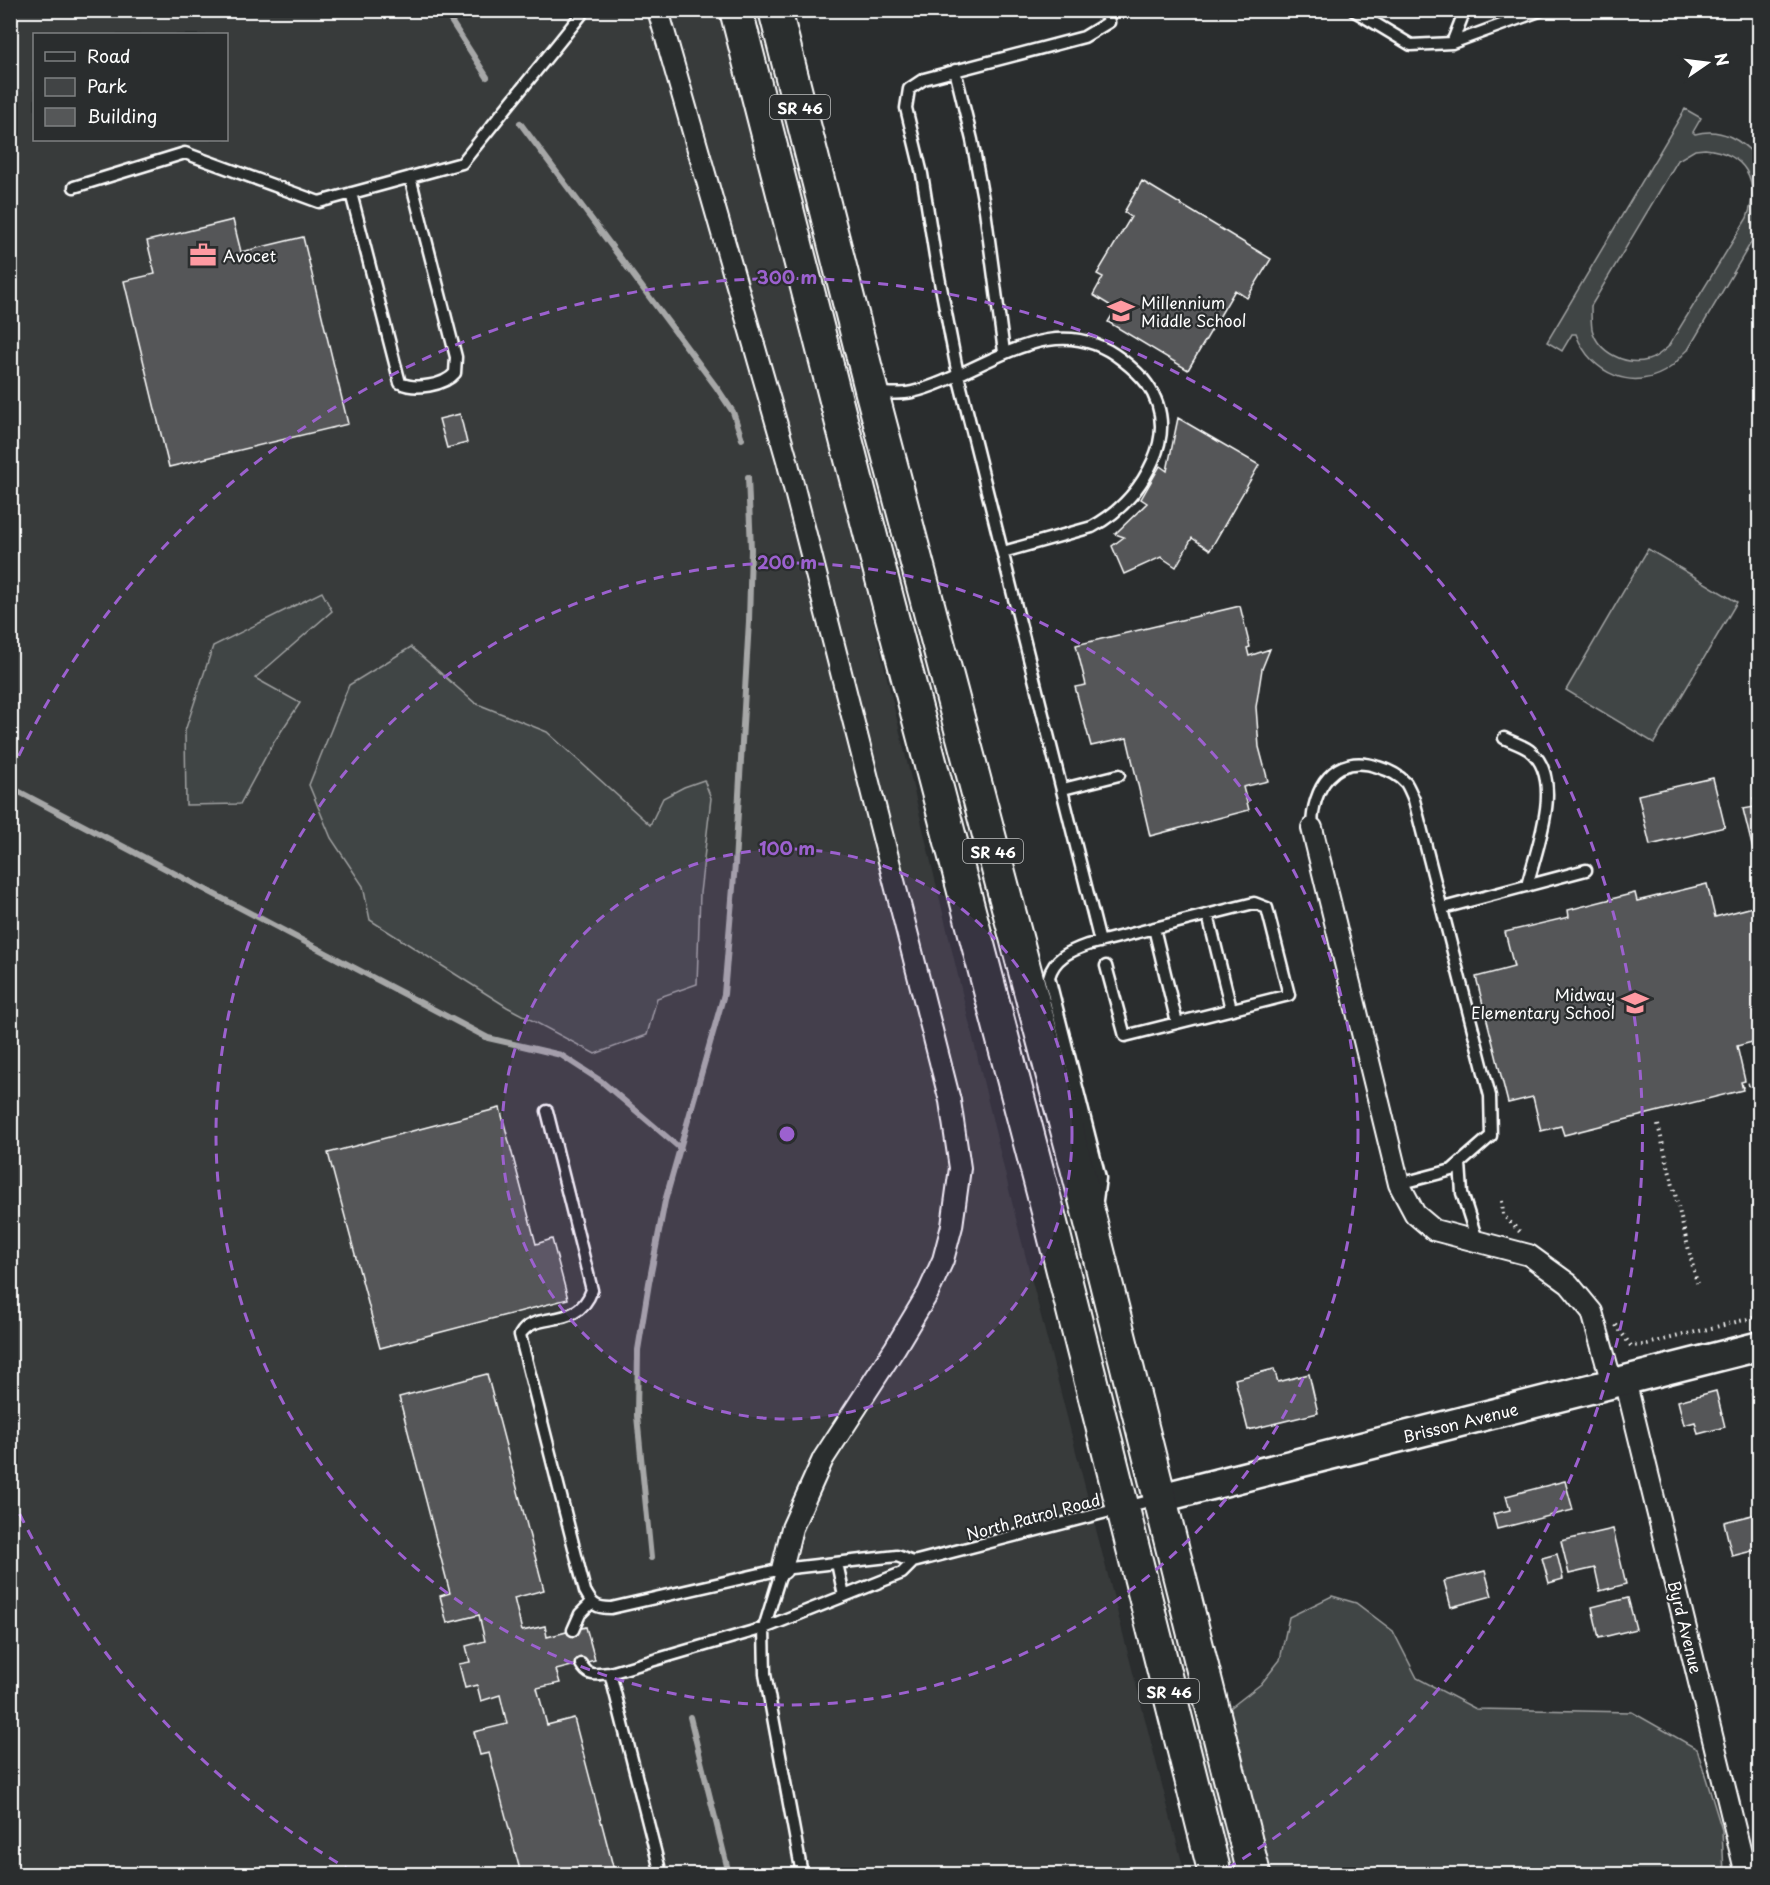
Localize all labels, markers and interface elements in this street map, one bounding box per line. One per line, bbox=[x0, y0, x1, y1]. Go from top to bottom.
legend bbox=[33, 33, 228, 141]
north arrow bbox=[1677, 33, 1737, 93]
text: Road bbox=[87, 42, 131, 69]
text: N bbox=[1709, 50, 1736, 68]
text: Park bbox=[87, 72, 127, 99]
road number: SR 46 bbox=[770, 95, 830, 119]
text: Building bbox=[87, 102, 157, 129]
office icon: Avocet bbox=[188, 240, 218, 270]
place label: Avocet bbox=[223, 243, 276, 267]
text: 300 m bbox=[757, 263, 817, 290]
place label: Millennium Middle School bbox=[1141, 290, 1246, 332]
school or university icon: Millennium Middle School bbox=[1106, 296, 1136, 326]
text: 200 m bbox=[757, 548, 817, 575]
text: 100 m bbox=[759, 834, 815, 861]
road number: SR 46 bbox=[963, 839, 1023, 863]
place label: Midway Elementary School bbox=[1471, 982, 1615, 1024]
school or university icon: Midway Elementary School bbox=[1620, 988, 1650, 1018]
centre of rings bbox=[777, 1124, 797, 1144]
street label: Brisson Avenue bbox=[1400, 1396, 1521, 1448]
street label: North Patrol Road bbox=[963, 1487, 1103, 1545]
street label: Byrd Avenue bbox=[1663, 1578, 1709, 1676]
road number: SR 46 bbox=[1139, 1679, 1199, 1703]

